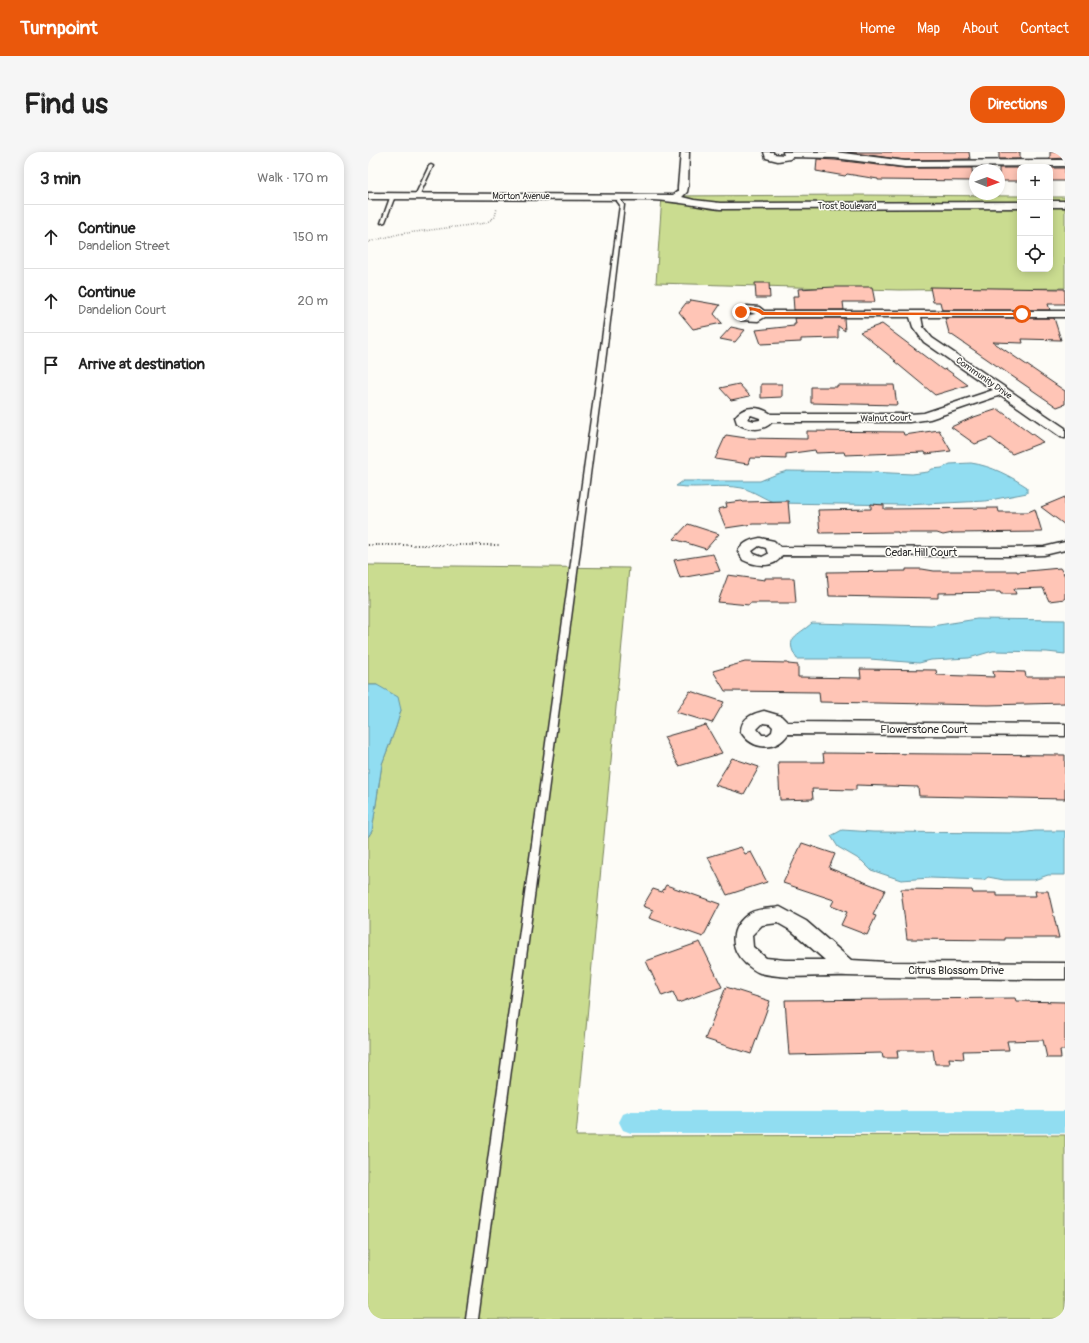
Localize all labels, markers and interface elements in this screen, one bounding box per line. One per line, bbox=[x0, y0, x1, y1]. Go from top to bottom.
text: Turnpoint bbox=[20, 16, 98, 40]
text: Home bbox=[860, 20, 895, 37]
text: Map bbox=[917, 20, 940, 37]
text: About bbox=[962, 20, 998, 37]
text: Contact bbox=[1020, 20, 1069, 37]
button: Directions bbox=[970, 86, 1065, 123]
text: Find us bbox=[24, 87, 108, 122]
north arrow bbox=[969, 164, 1005, 200]
map controls bbox=[1017, 164, 1053, 272]
button: + bbox=[1017, 164, 1053, 200]
text: 3 min bbox=[40, 168, 81, 189]
text: Walk · 170 m bbox=[257, 170, 328, 186]
street label: Morton Avenue bbox=[492, 191, 550, 202]
button: − bbox=[1017, 200, 1053, 236]
street label: Trost Boulevard bbox=[818, 201, 876, 212]
text: Continue bbox=[78, 219, 136, 238]
icon: ahead bbox=[40, 226, 62, 248]
text: 150 m bbox=[293, 229, 328, 245]
button: locate bbox=[1017, 236, 1053, 272]
text: Dandelion Street bbox=[78, 238, 170, 254]
text: Continue bbox=[78, 283, 136, 302]
icon: ahead bbox=[40, 290, 62, 312]
text: 20 m bbox=[297, 293, 328, 309]
text: Dandelion Court bbox=[78, 302, 166, 318]
route end bbox=[732, 303, 750, 321]
route start bbox=[1013, 305, 1031, 323]
icon: arrive bbox=[40, 354, 62, 376]
text: Arrive at destination bbox=[78, 355, 205, 374]
street label: Community Drive bbox=[954, 355, 1014, 402]
street label: Walnut Court bbox=[860, 413, 912, 424]
street label: Cedar Hill Court bbox=[885, 546, 958, 559]
street label: Flowerstone Court bbox=[880, 723, 968, 736]
street label: Citrus Blossom Drive bbox=[908, 964, 1004, 977]

